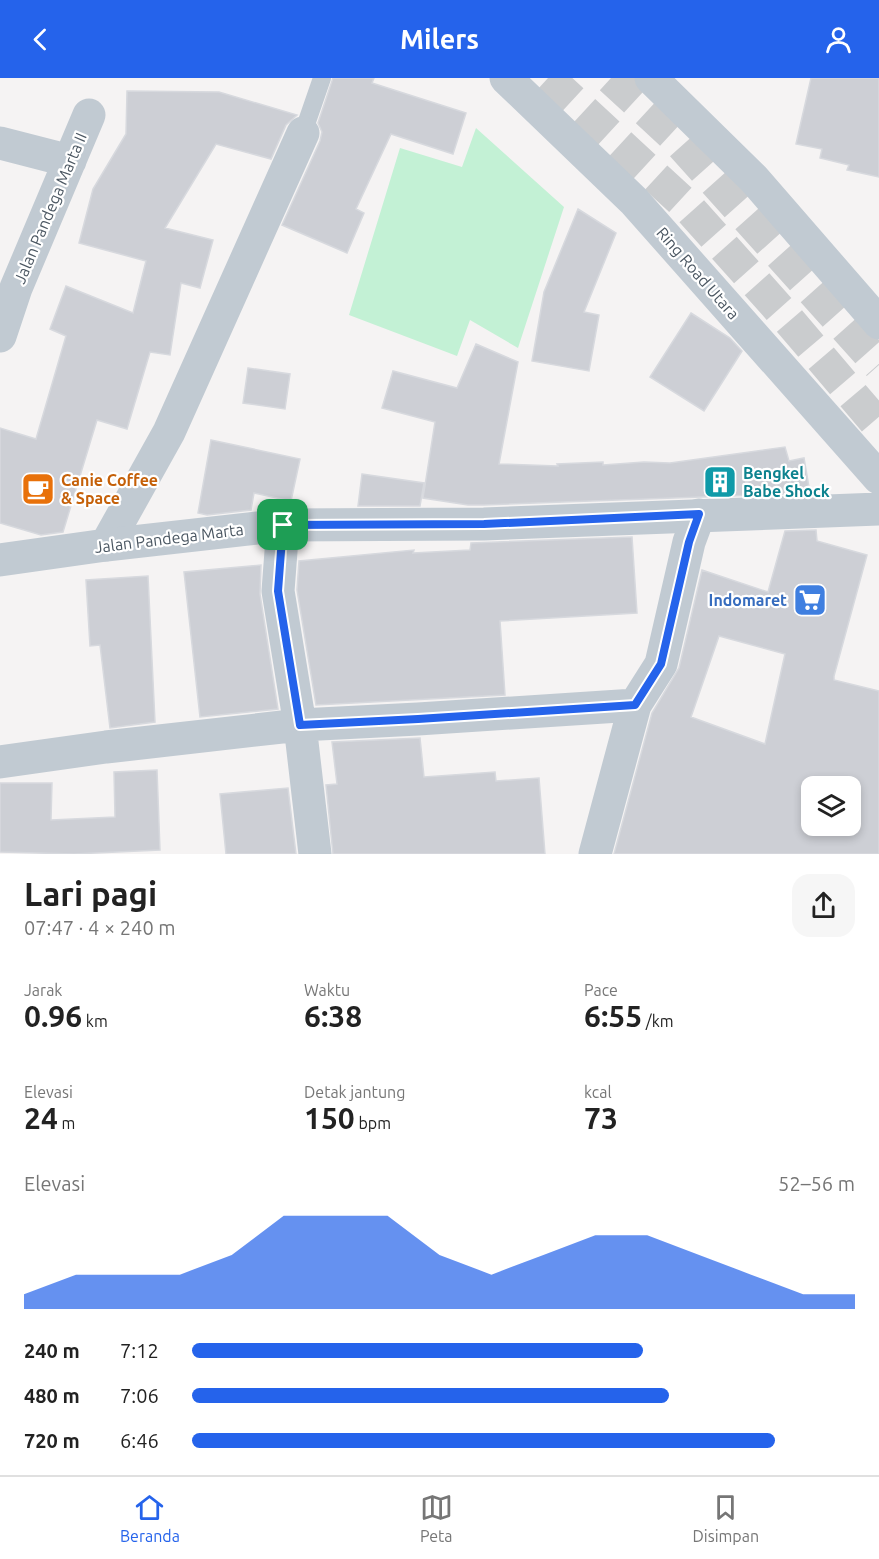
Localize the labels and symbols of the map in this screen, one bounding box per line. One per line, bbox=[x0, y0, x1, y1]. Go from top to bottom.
street label: Jalan Pandega Marta II bbox=[10, 130, 90, 286]
street label: Ring Road Utara bbox=[653, 223, 743, 323]
building icon: Bengkel Babe Shock bbox=[702, 464, 738, 500]
place label: Bengkel Babe Shock bbox=[743, 464, 830, 500]
cafe icon: Canie Coffee & Space bbox=[20, 471, 56, 507]
place label: Canie Coffee & Space bbox=[61, 471, 158, 507]
pin bbox=[257, 499, 308, 550]
street label: Jalan Pandega Marta bbox=[93, 520, 245, 556]
supermarket icon: Indomaret bbox=[792, 582, 828, 618]
place label: Indomaret bbox=[709, 591, 787, 609]

